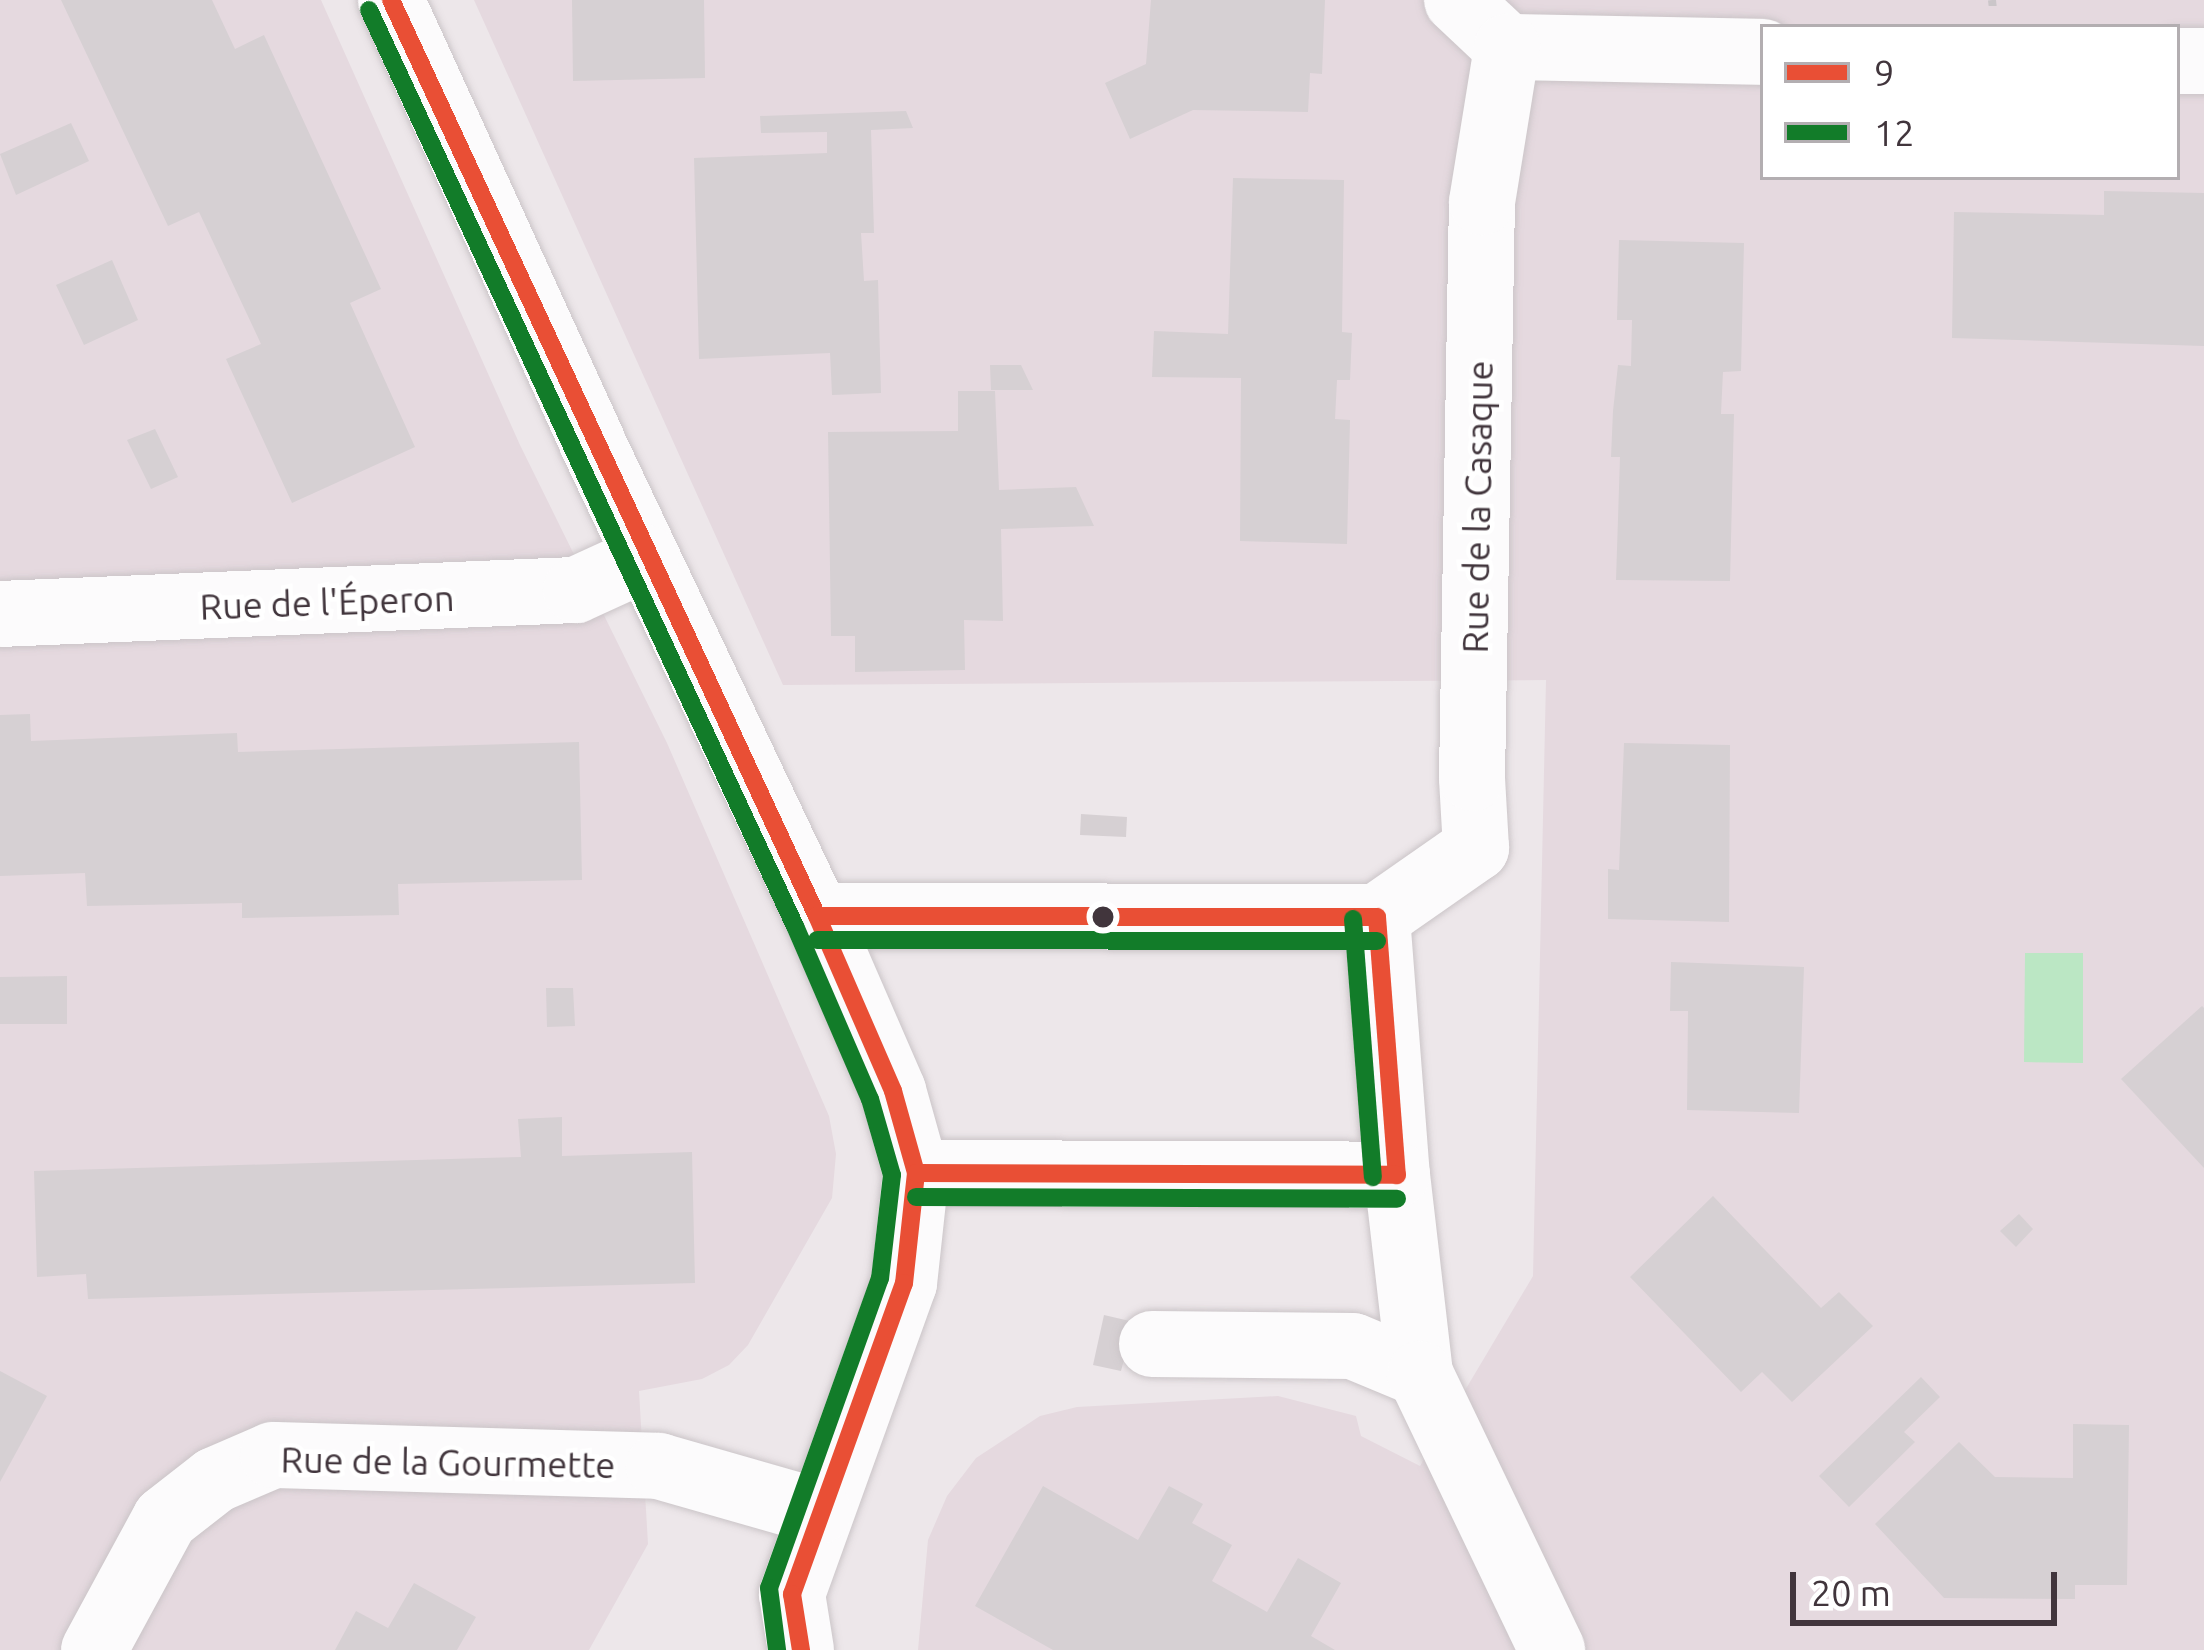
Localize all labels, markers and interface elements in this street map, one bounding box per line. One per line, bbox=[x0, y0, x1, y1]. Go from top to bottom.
legend bbox=[1760, 24, 2180, 180]
text: 9 bbox=[1874, 52, 1894, 93]
text: 12 bbox=[1874, 112, 1915, 153]
street label: Rue de la Casaque bbox=[1453, 360, 1501, 654]
street label: Rue de l'Éperon bbox=[199, 576, 455, 628]
unlabelled marker bbox=[1092, 906, 1114, 928]
street label: Rue de la Gourmette bbox=[280, 1437, 616, 1487]
scale bar bbox=[1796, 1548, 2063, 1622]
text: 20 m bbox=[1811, 1572, 1891, 1613]

